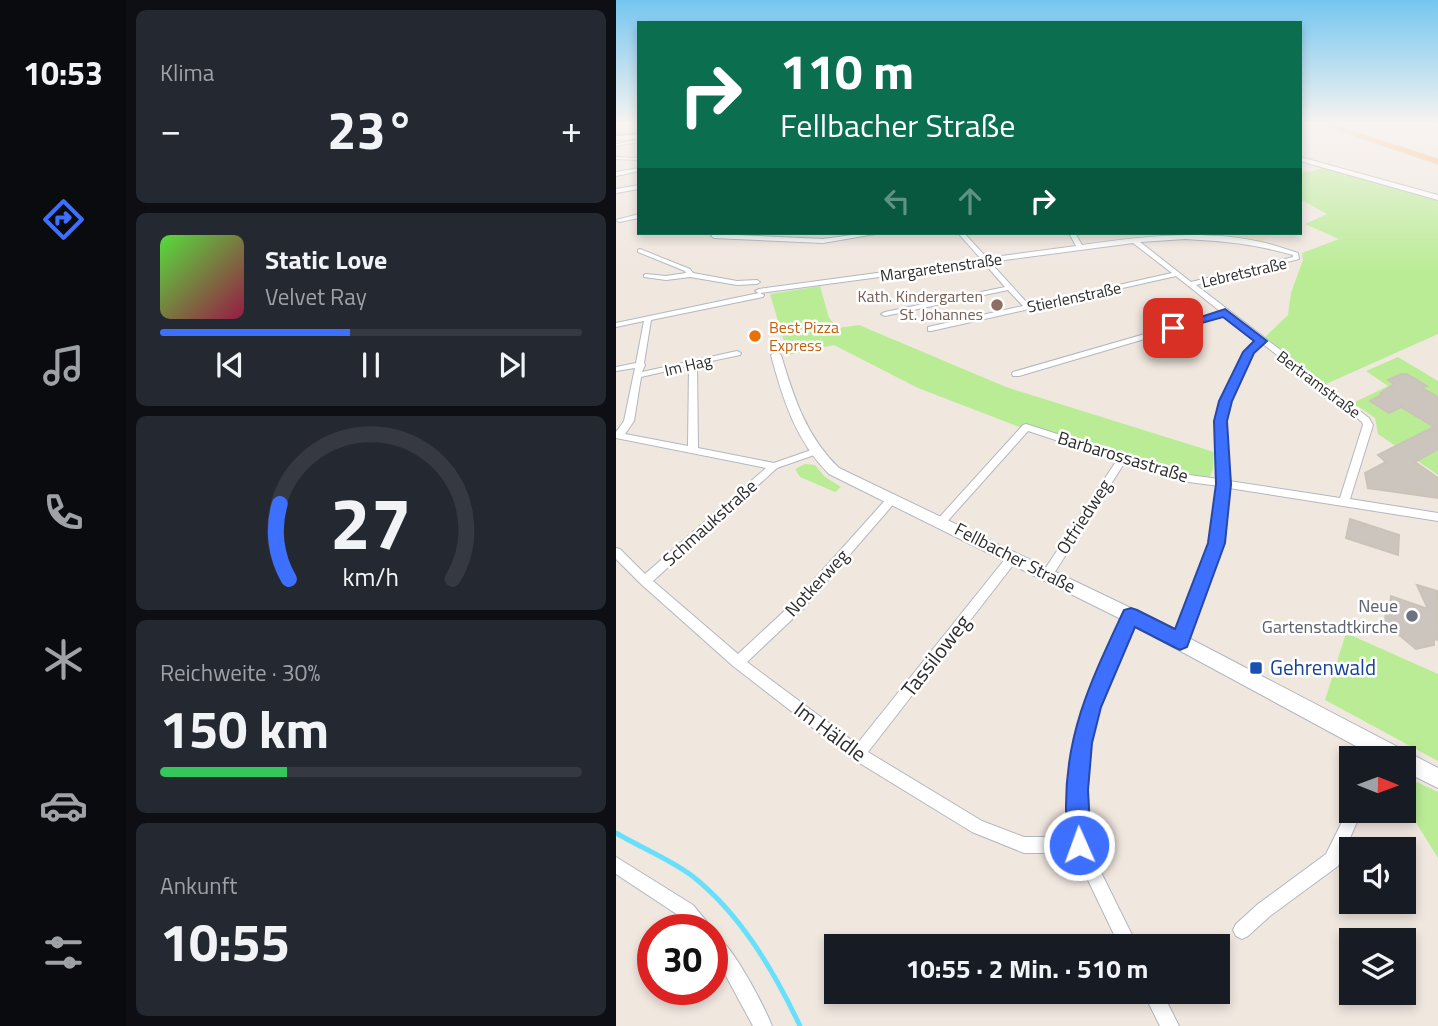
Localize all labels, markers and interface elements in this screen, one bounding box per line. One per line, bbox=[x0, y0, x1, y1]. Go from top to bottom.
text: 110 m bbox=[780, 33, 914, 108]
text: 10:53 bbox=[23, 49, 103, 97]
icon: right bbox=[665, 49, 756, 140]
text: Klima bbox=[160, 55, 214, 90]
text: 23° bbox=[327, 90, 415, 169]
text: − bbox=[160, 100, 181, 158]
text: + bbox=[561, 100, 582, 158]
text: Fellbacher Straße bbox=[780, 101, 1015, 149]
icon: left bbox=[878, 182, 916, 220]
icon: ahead bbox=[951, 182, 989, 220]
icon: right bbox=[1024, 182, 1062, 220]
icon: directions bbox=[39, 195, 88, 244]
text: Static Love bbox=[265, 240, 387, 279]
street label: Margaretenstraße bbox=[879, 247, 1003, 287]
street label: Lebretstraße bbox=[1199, 251, 1289, 293]
street label: Stierlenstraße bbox=[1025, 275, 1123, 319]
text: Velvet Ray bbox=[265, 279, 367, 314]
place label: Kath. Kindergarten St. Johannes bbox=[857, 284, 983, 326]
marker: Kath. Kindergarten St. Johannes bbox=[989, 297, 1005, 313]
pin bbox=[1143, 298, 1203, 358]
icon: arrive bbox=[1154, 309, 1192, 347]
place label: Best Pizza Express bbox=[769, 315, 839, 357]
marker: Best Pizza Express bbox=[747, 328, 763, 344]
icon: music bbox=[39, 341, 88, 390]
street label: Bertramstraße bbox=[1272, 344, 1366, 424]
icon: previous bbox=[211, 346, 249, 384]
icon: pause bbox=[352, 346, 390, 384]
icon: next bbox=[493, 346, 531, 384]
street label: Im Hag bbox=[662, 348, 714, 382]
street label: Barbarossastraße bbox=[1054, 424, 1192, 489]
text: 27 bbox=[330, 467, 412, 577]
street label: Schmaukstraße bbox=[656, 473, 763, 572]
street label: Otfriedweg bbox=[1049, 474, 1118, 560]
icon: phone bbox=[39, 488, 88, 537]
street label: Fellbacher Straße bbox=[950, 515, 1080, 600]
street label: Notkerweg bbox=[778, 543, 855, 622]
text: km/h bbox=[343, 558, 399, 596]
place label: Neue Gartenstadtkirche bbox=[1262, 592, 1398, 640]
street label: Tassiloweg bbox=[893, 607, 978, 703]
marker: Neue Gartenstadtkirche bbox=[1404, 608, 1420, 624]
icon: climate bbox=[39, 635, 88, 684]
place label: Gehrenwald bbox=[1270, 651, 1376, 683]
text: Reichweite · 30% bbox=[160, 655, 320, 690]
marker: Gehrenwald bbox=[1248, 660, 1264, 676]
text: 150 km bbox=[160, 689, 329, 768]
street label: Im Häldle bbox=[788, 693, 874, 769]
north arrow bbox=[1339, 746, 1416, 822]
map controls bbox=[1339, 746, 1416, 1005]
icon: car bbox=[39, 781, 88, 830]
position arrow bbox=[1042, 808, 1116, 882]
button: sound bbox=[1339, 837, 1416, 914]
text: Ankunft bbox=[160, 868, 237, 903]
text: 10:55 bbox=[160, 902, 290, 981]
speed limit sign: 30 bbox=[637, 914, 728, 1005]
icon: filters bbox=[39, 928, 88, 977]
button: layers bbox=[1339, 928, 1416, 1005]
text: 10:55 · 2 Min. · 510 m bbox=[906, 949, 1148, 988]

